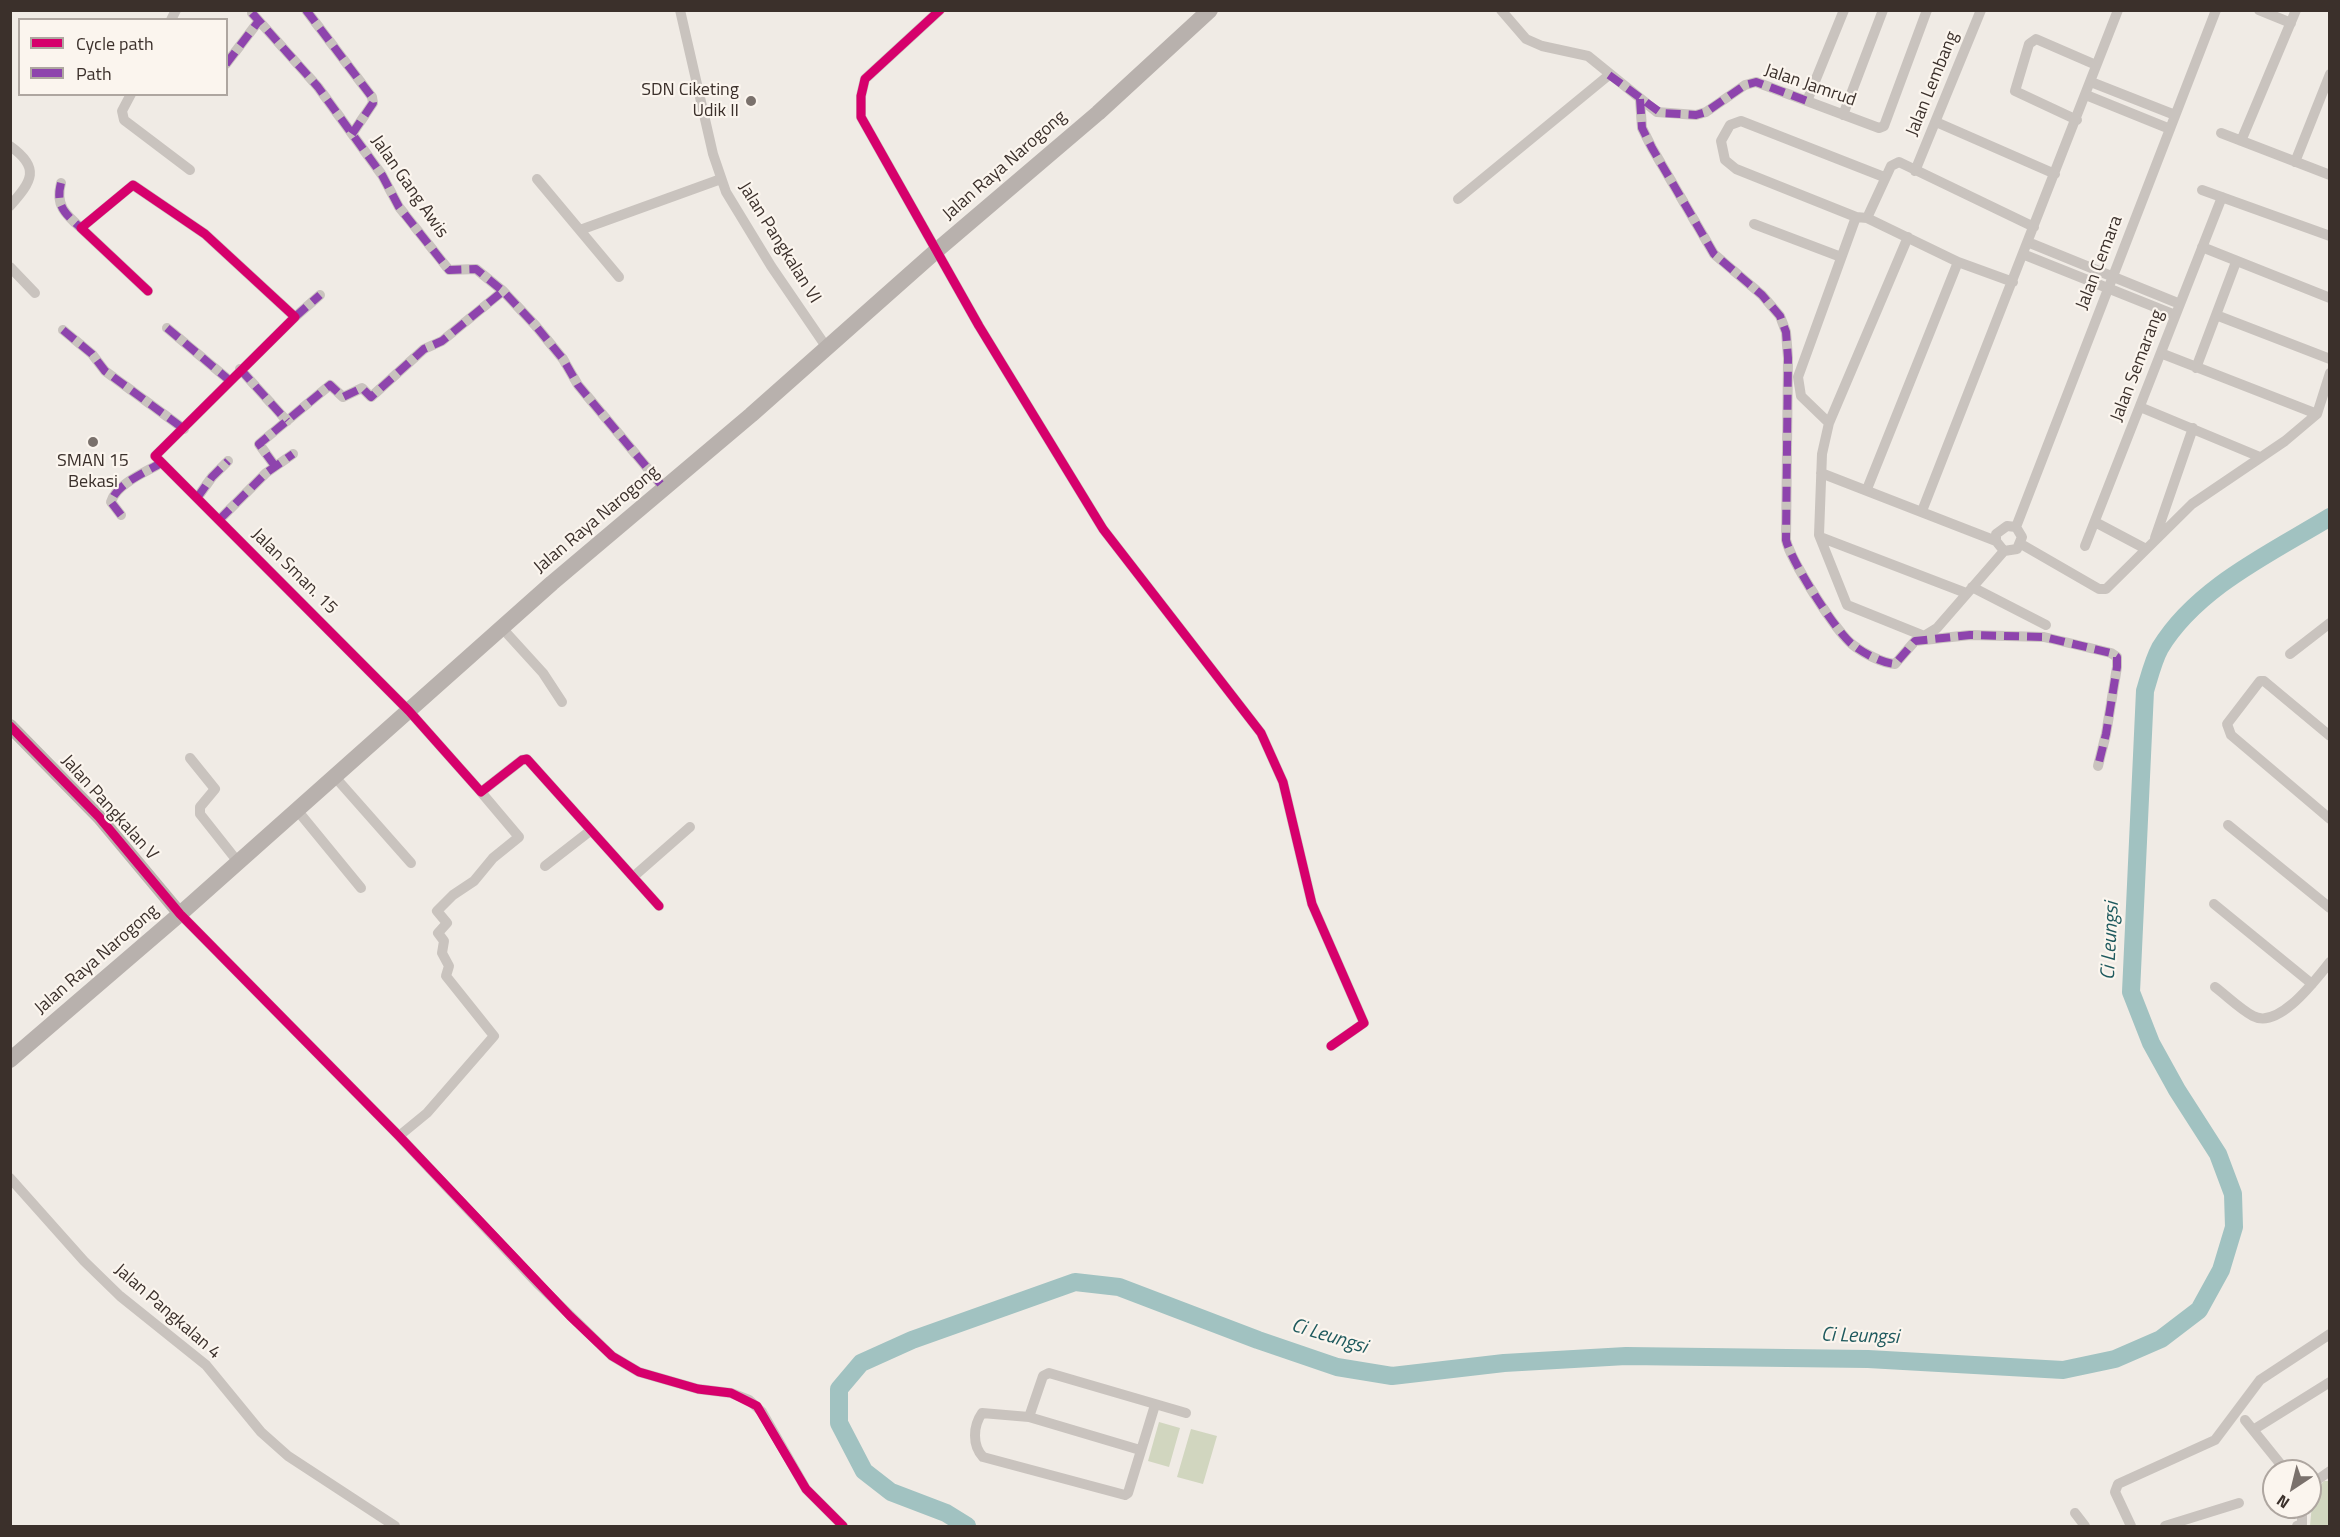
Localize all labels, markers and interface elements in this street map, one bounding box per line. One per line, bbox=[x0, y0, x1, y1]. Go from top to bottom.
legend bbox=[18, 18, 228, 96]
street label: Jalan Lembang bbox=[1902, 28, 1964, 140]
text: Cycle path bbox=[76, 30, 154, 57]
text: Path bbox=[76, 60, 112, 87]
street label: Jalan Jamrud bbox=[1761, 60, 1859, 112]
place label: SDN Ciketing Udik II bbox=[641, 80, 739, 122]
marker: SDN Ciketing Udik II bbox=[744, 94, 758, 108]
street label: Jalan Raya Narogong bbox=[939, 106, 1071, 226]
street label: Jalan Gang Awis bbox=[366, 131, 452, 243]
street label: Jalan Pangkalan VI bbox=[733, 178, 825, 308]
street label: Jalan Cemara bbox=[2072, 213, 2128, 313]
street label: Jalan Semarang bbox=[2107, 307, 2169, 425]
marker: SMAN 15 Bekasi bbox=[86, 435, 100, 449]
place label: SMAN 15 Bekasi bbox=[57, 451, 129, 494]
street label: Jalan Raya Narogong bbox=[530, 461, 664, 579]
street label: Jalan Sman. 15 bbox=[247, 525, 341, 619]
street label: Jalan Pangkalan V bbox=[56, 751, 162, 865]
street label: Jalan Raya Narogong bbox=[31, 900, 163, 1020]
water label: Ci Leungsi bbox=[2097, 901, 2125, 981]
street label: Jalan Pangkalan 4 bbox=[109, 1260, 225, 1364]
water label: Ci Leungsi bbox=[1288, 1314, 1370, 1360]
water label: Ci Leungsi bbox=[1820, 1324, 1900, 1350]
north arrow bbox=[2262, 1459, 2322, 1519]
text: N bbox=[2271, 1489, 2294, 1515]

